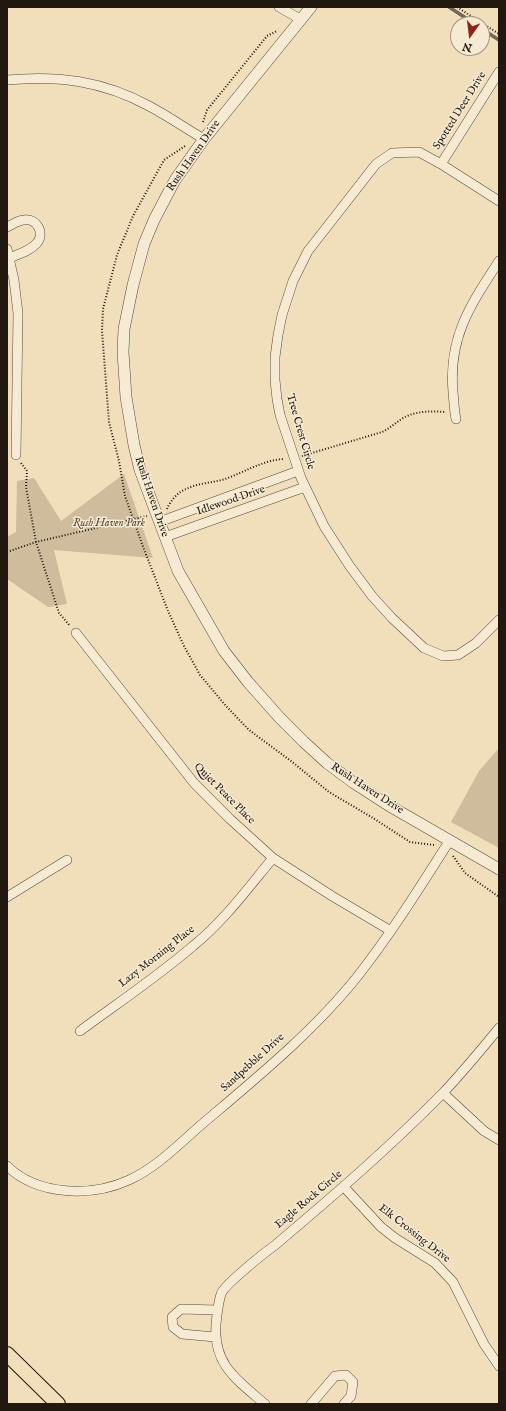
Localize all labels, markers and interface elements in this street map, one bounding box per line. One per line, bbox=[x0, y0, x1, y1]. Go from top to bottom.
north arrow bbox=[450, 16, 490, 56]
text: N bbox=[461, 39, 474, 55]
street label: Spotted Deer Drive bbox=[431, 70, 489, 152]
street label: Rush Haven Drive bbox=[165, 118, 223, 194]
street label: Tree Crest Circle bbox=[283, 393, 317, 471]
street label: Rush Haven Drive bbox=[131, 455, 171, 539]
street label: Idlewood Drive bbox=[195, 483, 267, 519]
park label: Rush Haven Park bbox=[73, 517, 145, 531]
street label: Quiet Peace Place bbox=[191, 761, 257, 827]
street label: Rush Haven Drive bbox=[328, 761, 406, 817]
street label: Lazy Morning Place bbox=[116, 923, 198, 991]
street label: Sandpebble Drive bbox=[219, 1031, 287, 1095]
street label: Eagle Rock Circle bbox=[273, 1168, 345, 1232]
street label: Elk Crossing Drive bbox=[376, 1202, 452, 1266]

